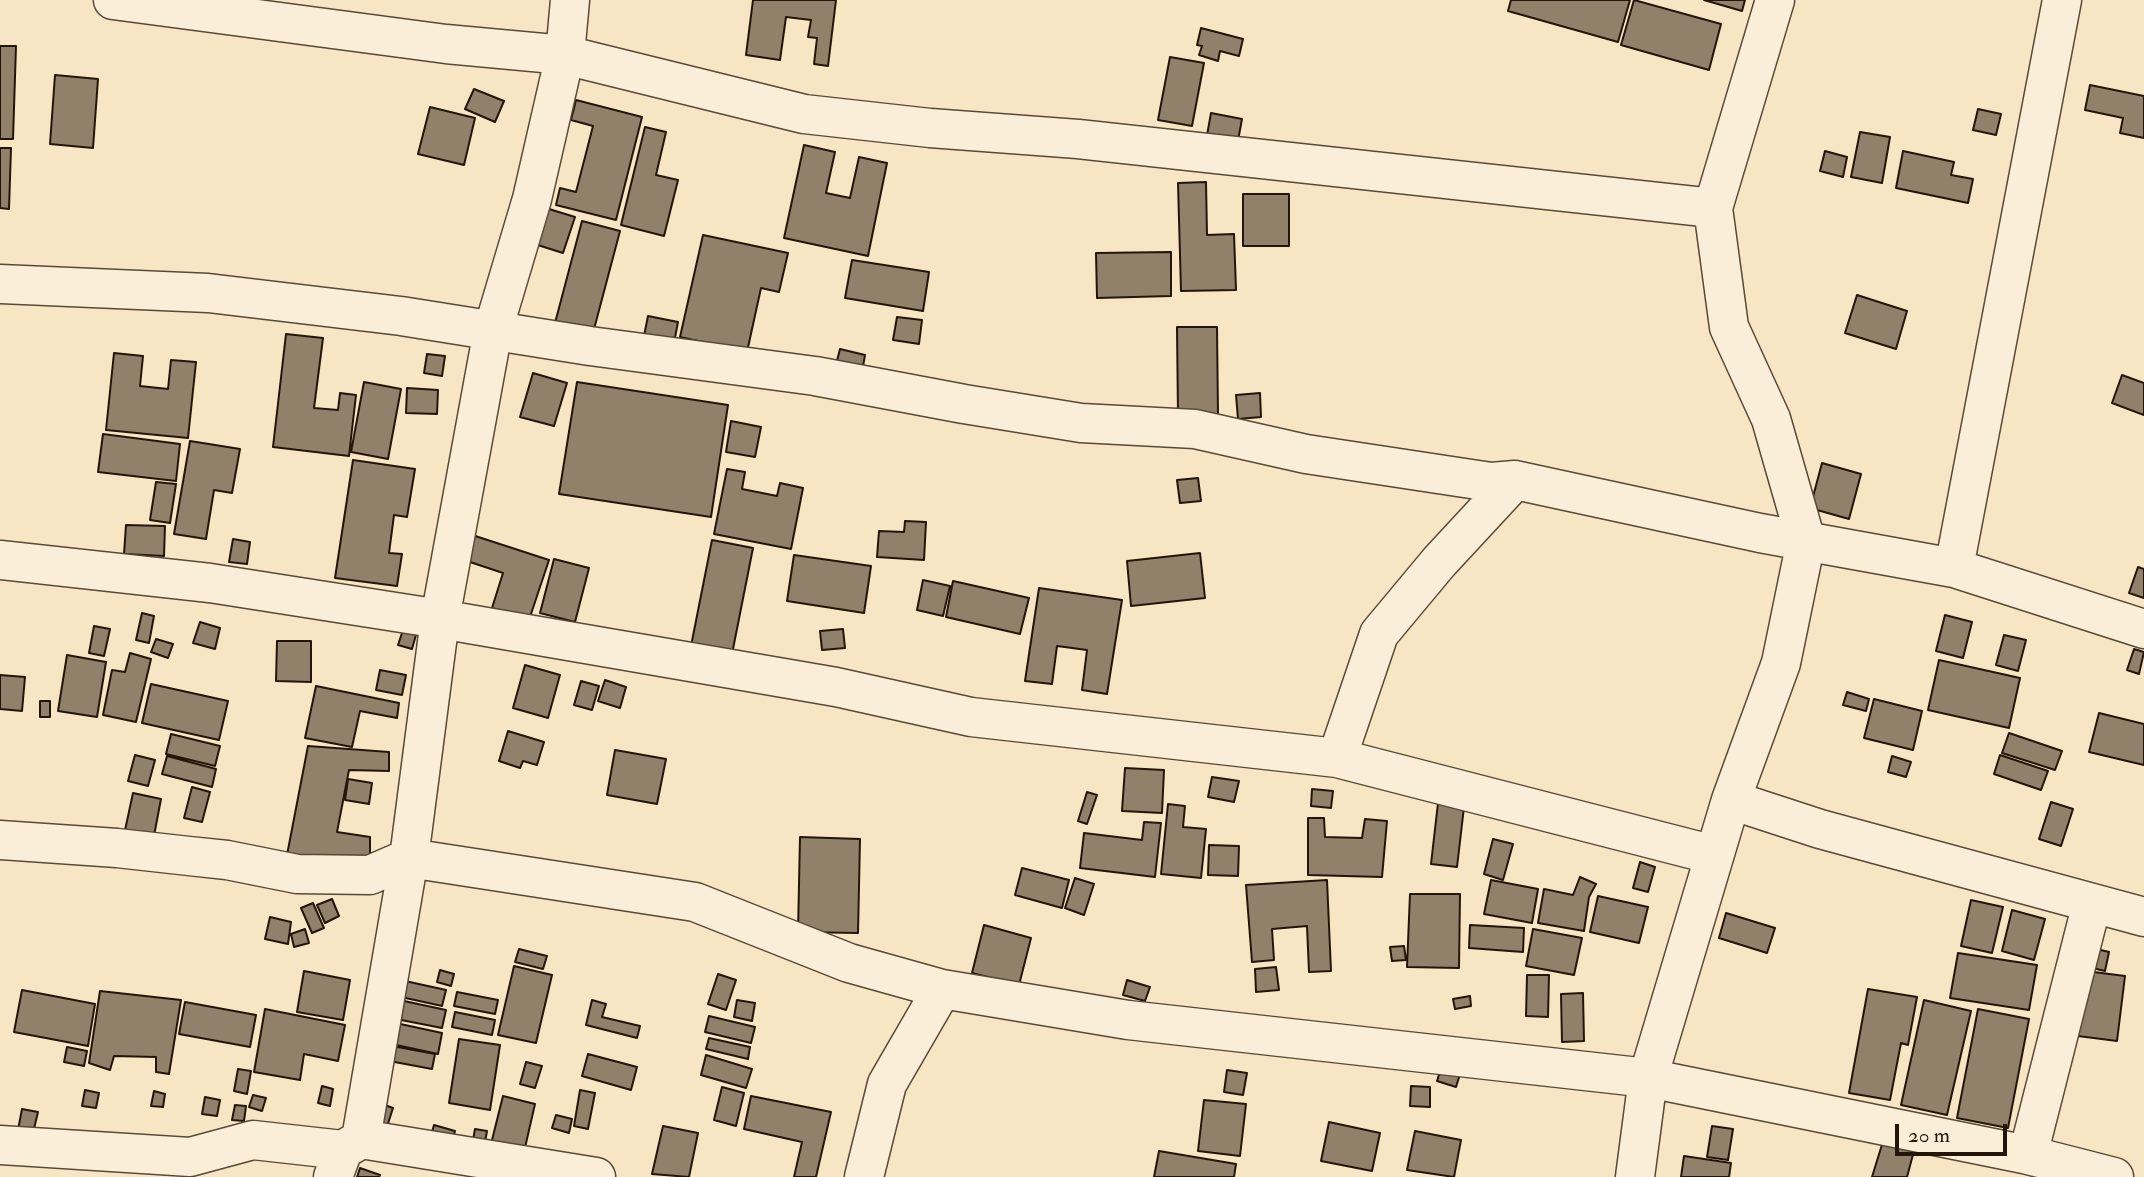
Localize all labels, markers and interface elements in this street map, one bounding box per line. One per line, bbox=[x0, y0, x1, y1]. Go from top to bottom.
scale bar bbox=[1899, 1110, 2011, 1154]
text: 20 m bbox=[1908, 1122, 1950, 1149]

